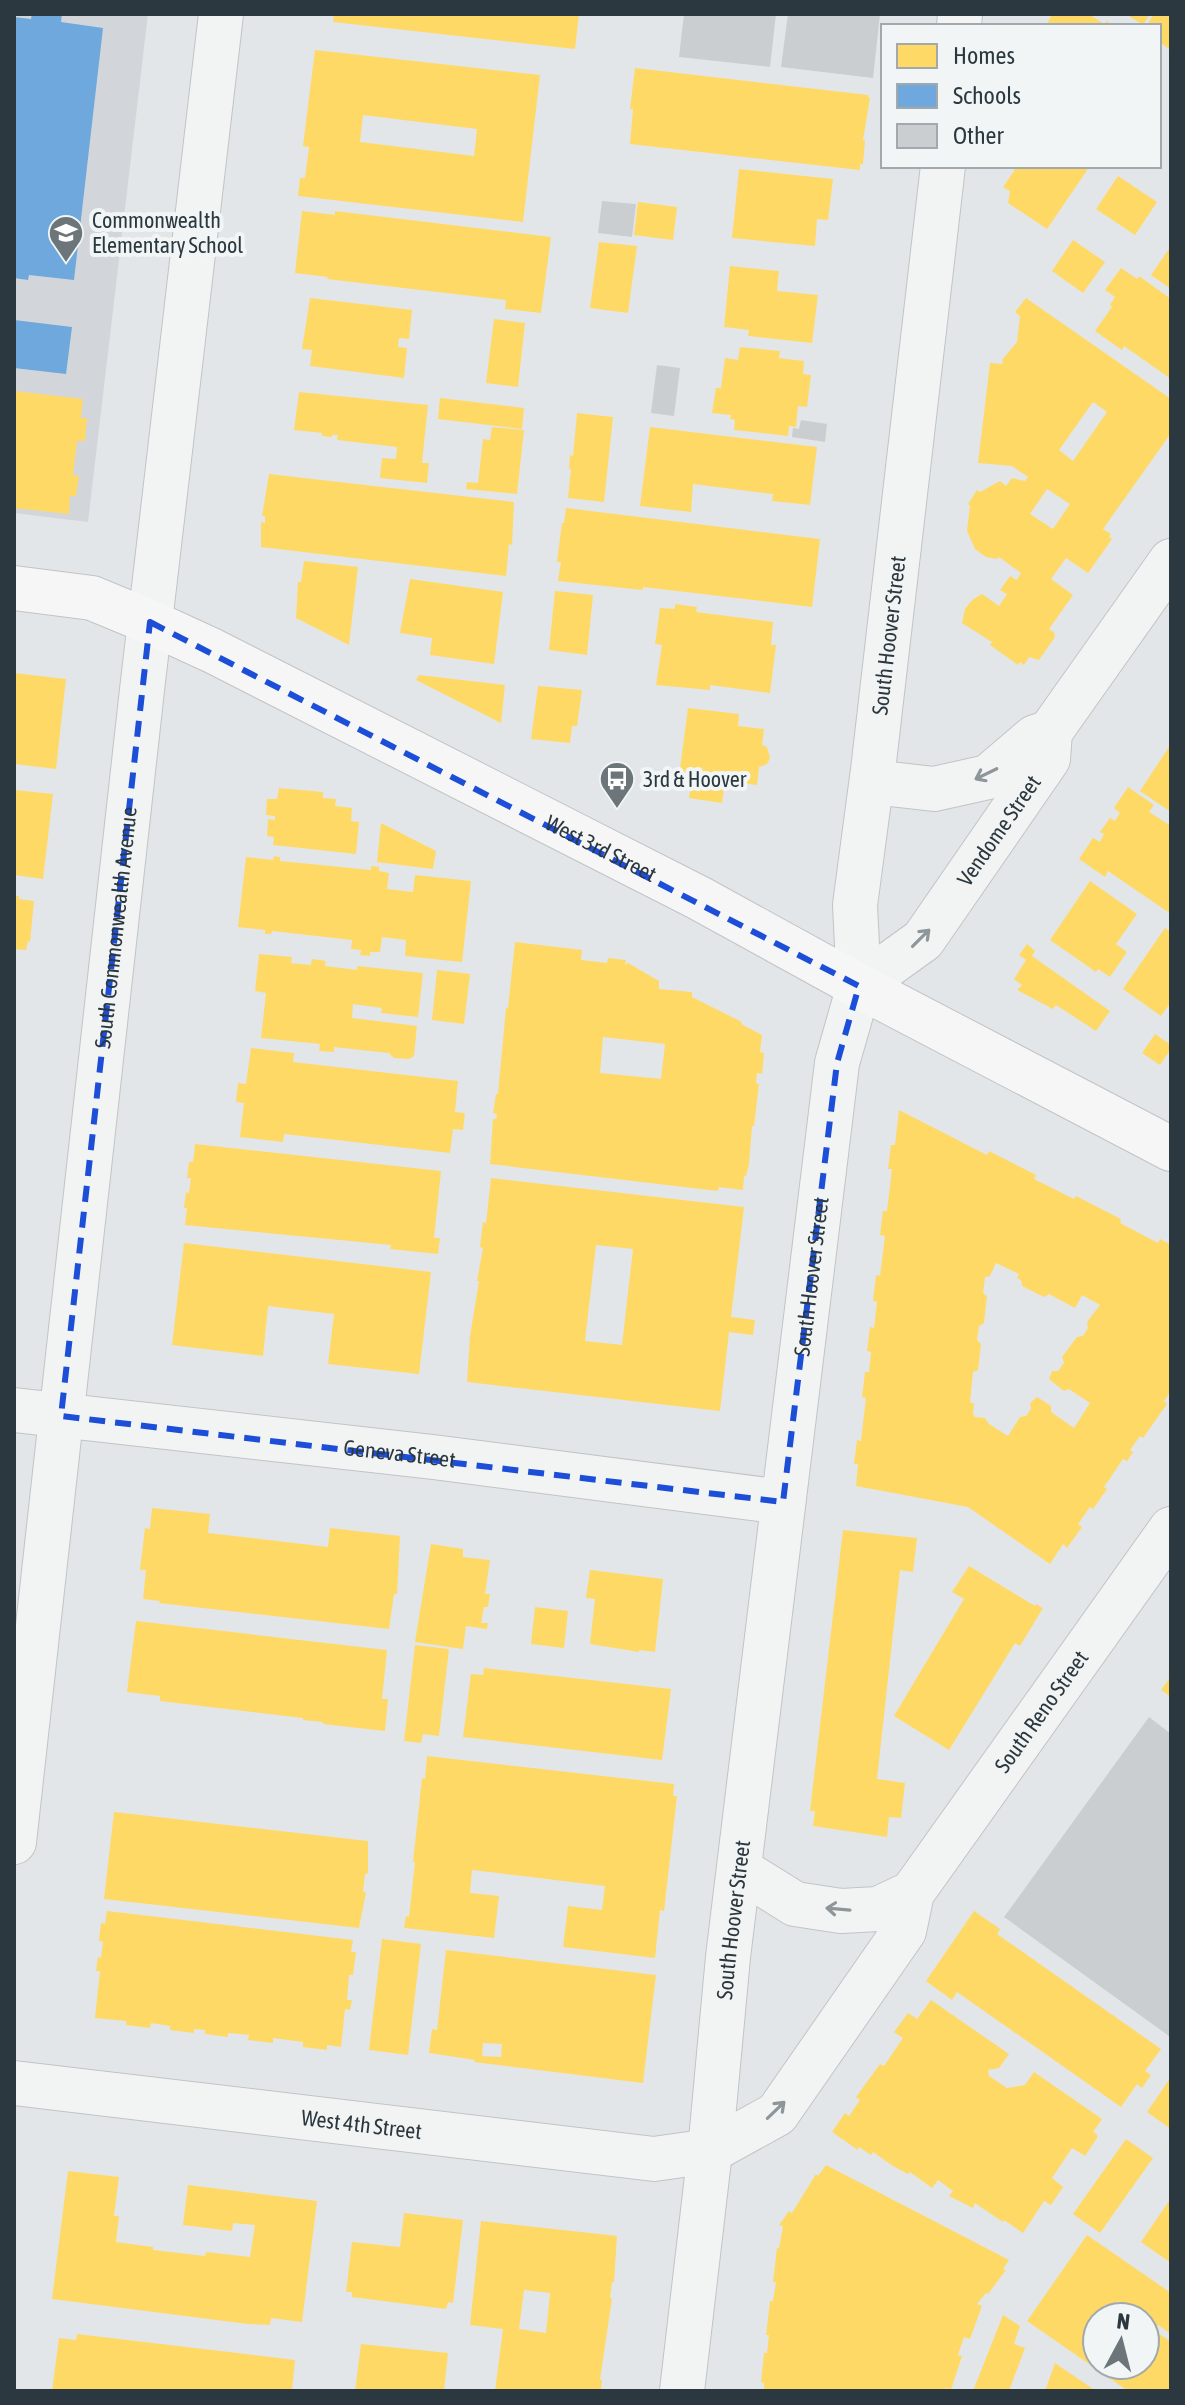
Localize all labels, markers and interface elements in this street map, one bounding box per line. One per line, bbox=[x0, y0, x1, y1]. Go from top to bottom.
legend bbox=[881, 24, 1161, 168]
text: Homes bbox=[953, 42, 1015, 69]
text: Schools bbox=[953, 82, 1021, 109]
text: Other bbox=[953, 122, 1004, 149]
place label: Commonwealth Elementary School bbox=[92, 207, 243, 258]
school or university icon: Commonwealth Elementary School bbox=[47, 214, 85, 264]
street label: South Hoover Street bbox=[866, 554, 911, 716]
bus stop icon: 3rd & Hoover bbox=[598, 760, 636, 810]
place label: 3rd & Hoover bbox=[643, 766, 747, 792]
one-way arrow bbox=[975, 767, 998, 782]
street label: Vendome Street bbox=[951, 770, 1046, 891]
street label: South Commonwealth Avenue bbox=[89, 805, 142, 1050]
street label: West 3rd Street bbox=[541, 809, 661, 887]
one-way arrow bbox=[910, 929, 930, 949]
street label: South Hoover Street bbox=[788, 1195, 834, 1358]
street label: Geneva Street bbox=[342, 1434, 457, 1473]
street label: South Reno Street bbox=[989, 1645, 1093, 1778]
street label: South Hoover Street bbox=[711, 1839, 755, 2001]
one-way arrow bbox=[825, 1902, 851, 1917]
one-way arrow bbox=[766, 2101, 786, 2120]
street label: West 4th Street bbox=[300, 2104, 423, 2144]
north arrow bbox=[1081, 2301, 1161, 2381]
text: N bbox=[1115, 2307, 1131, 2335]

